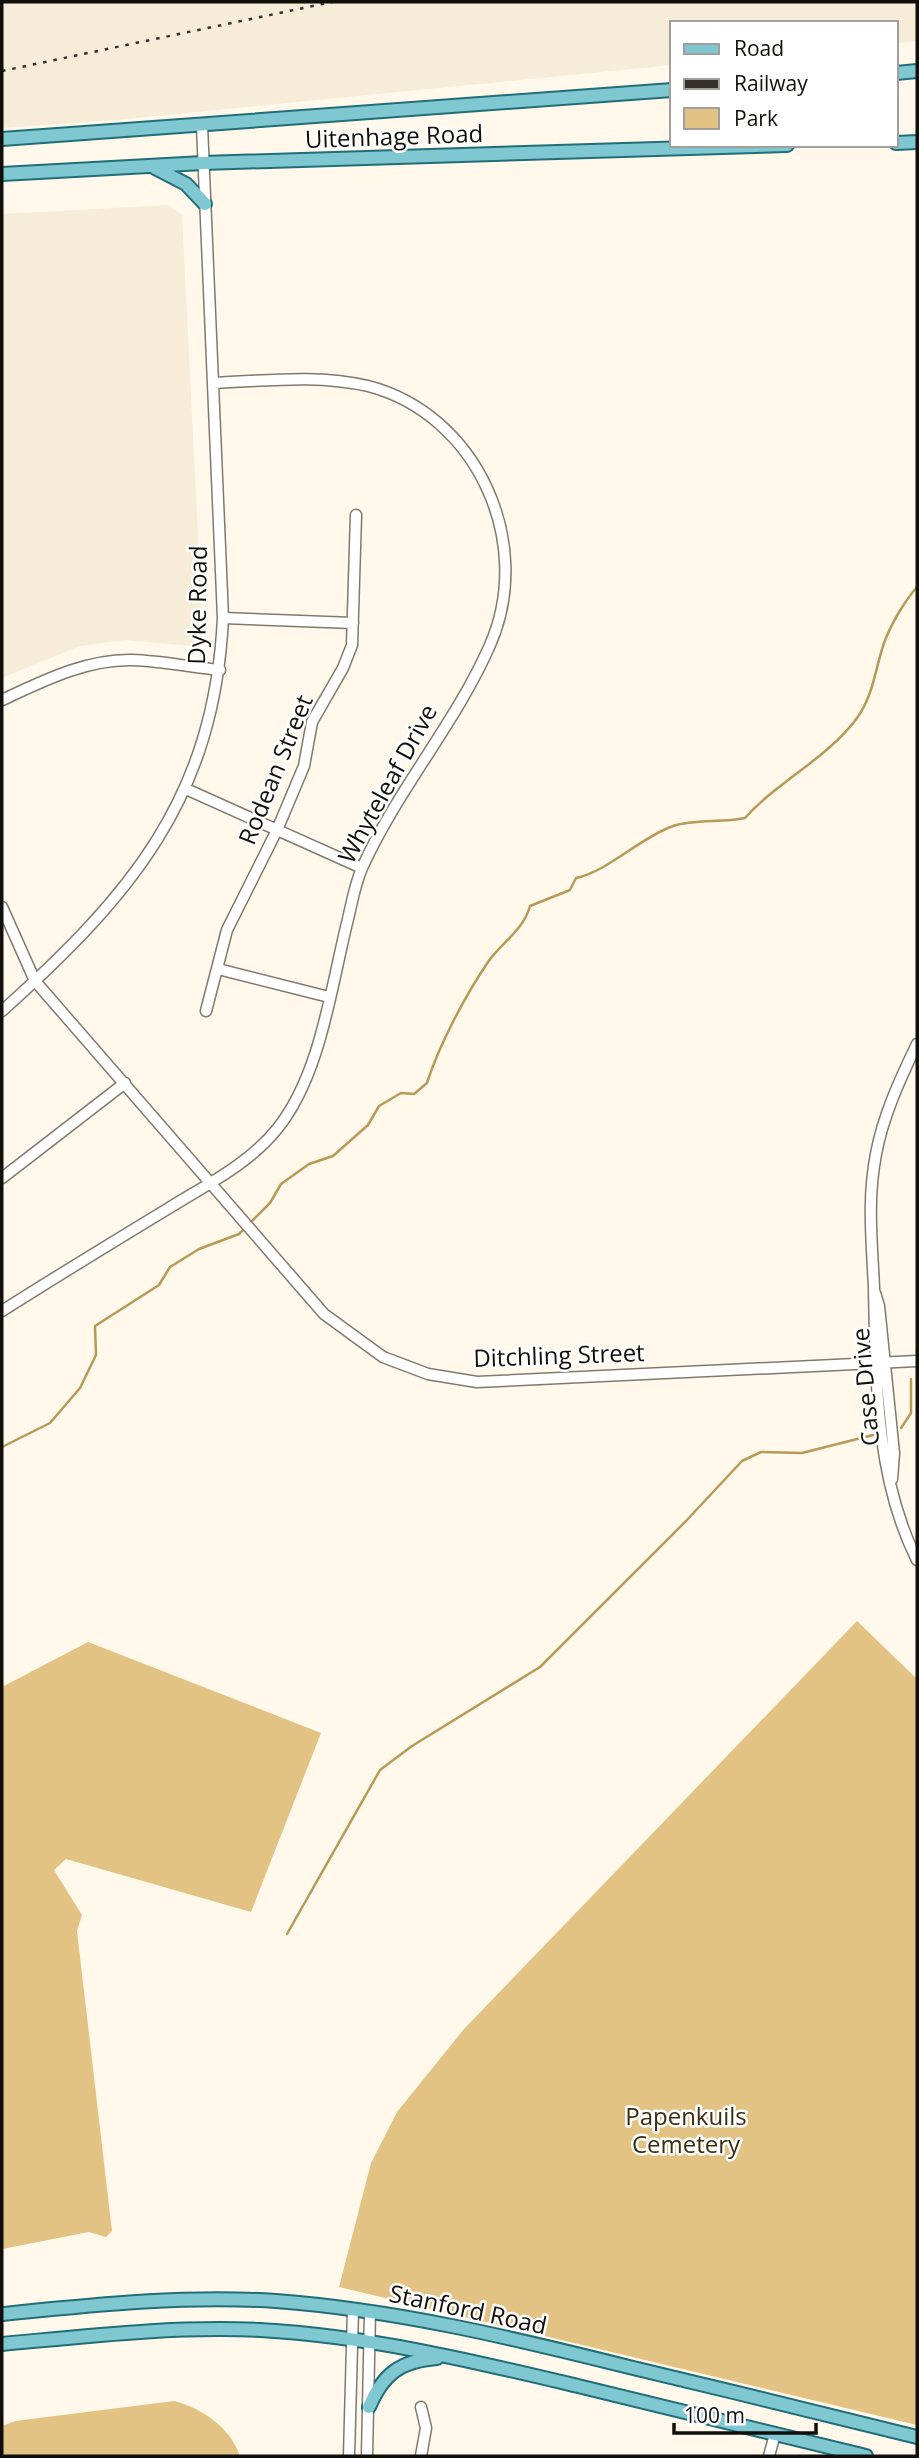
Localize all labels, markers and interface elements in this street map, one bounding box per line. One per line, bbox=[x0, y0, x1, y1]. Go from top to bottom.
legend bbox=[670, 21, 898, 147]
text: Road bbox=[734, 34, 784, 62]
text: Railway bbox=[734, 69, 808, 97]
text: Park bbox=[734, 104, 778, 132]
street label: Uitenhage Road bbox=[304, 116, 484, 155]
street label: Dyke Road bbox=[179, 545, 214, 665]
street label: Rodean Street bbox=[230, 690, 320, 849]
street label: Whyteleaf Drive bbox=[329, 698, 444, 869]
street label: Case Drive bbox=[843, 1327, 886, 1448]
street label: Ditchling Street bbox=[473, 1335, 645, 1374]
park label: Papenkuils Cemetery bbox=[625, 2099, 747, 2160]
street label: Stanford Road bbox=[386, 2276, 550, 2341]
scale bar bbox=[674, 2392, 816, 2436]
text: 100 m bbox=[684, 2401, 745, 2429]

